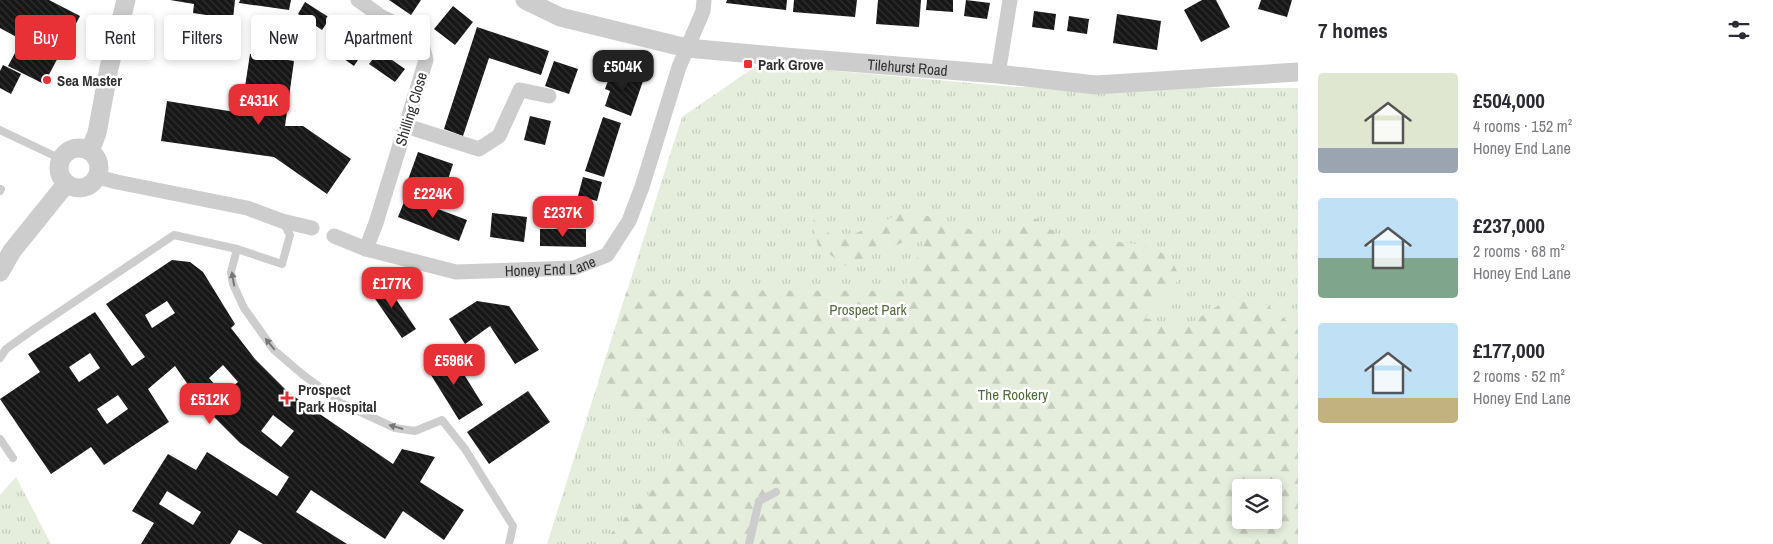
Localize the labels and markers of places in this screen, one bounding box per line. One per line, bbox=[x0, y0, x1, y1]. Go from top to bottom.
pin: £504K bbox=[588, 49, 658, 92]
place label: Park Grove bbox=[758, 54, 824, 75]
marker: Park Grove bbox=[742, 58, 754, 70]
place label: Sea Master bbox=[57, 70, 122, 91]
marker: Sea Master bbox=[41, 74, 53, 86]
pin: £431K bbox=[224, 84, 294, 126]
pin: £224K bbox=[398, 176, 468, 219]
pin: £237K bbox=[528, 196, 598, 238]
pin: £177K bbox=[357, 266, 427, 309]
pin: £596K bbox=[419, 344, 489, 386]
place label: Prospect Park Hospital bbox=[298, 379, 377, 417]
pin: £512K bbox=[175, 382, 245, 425]
marker: Prospect Park Hospital bbox=[280, 391, 294, 405]

